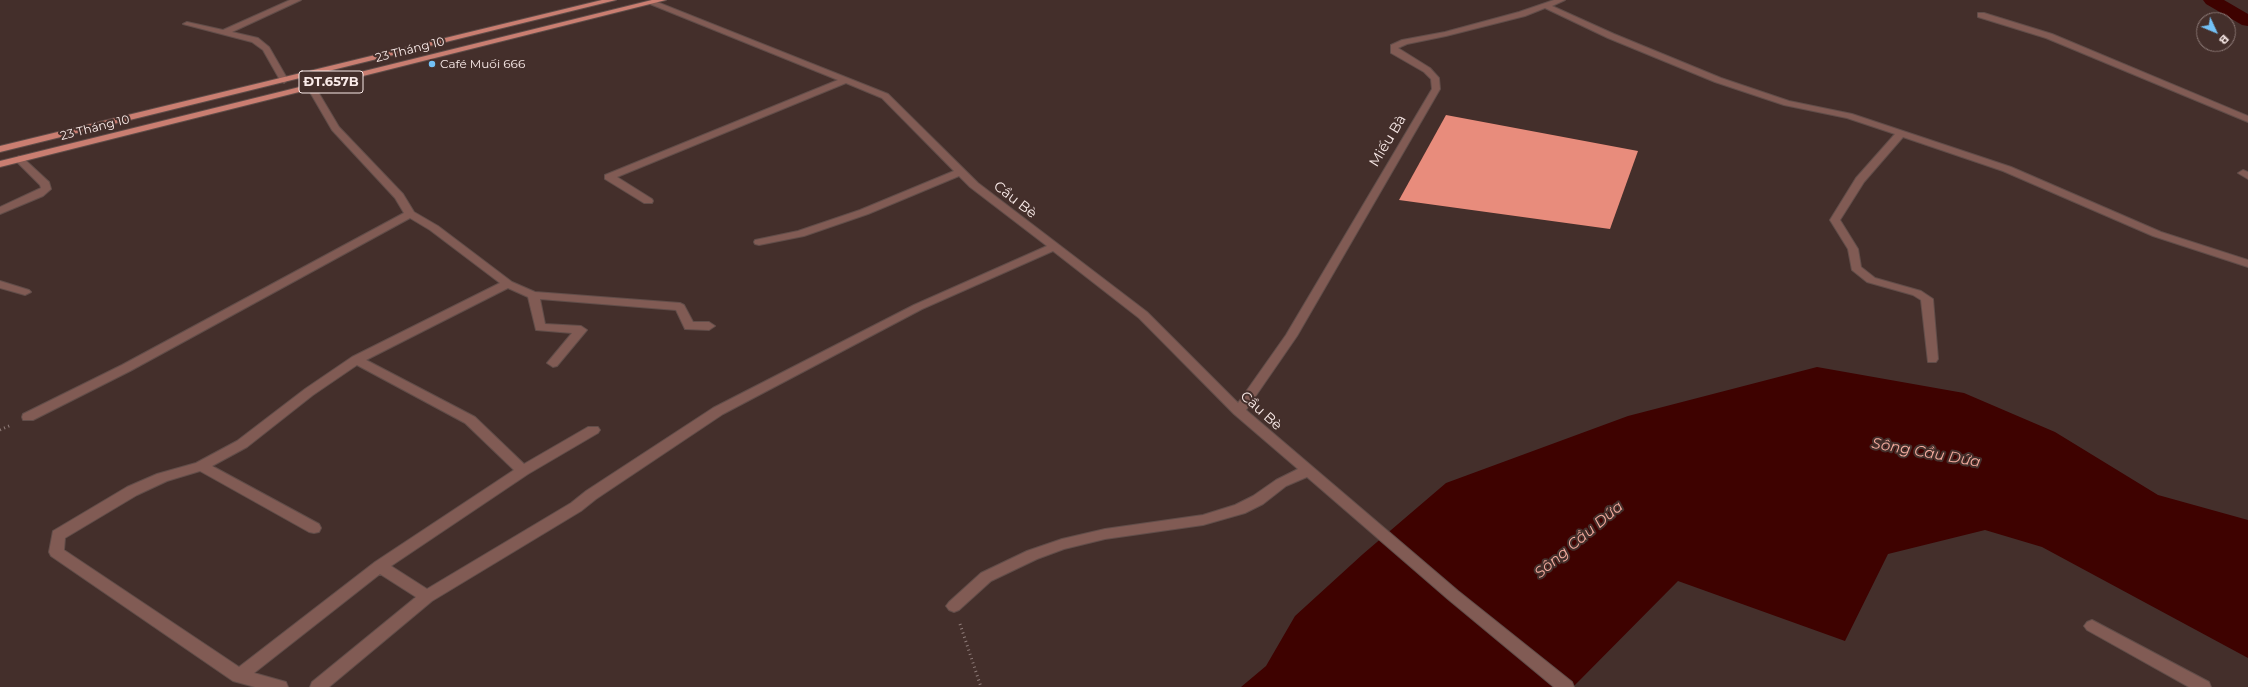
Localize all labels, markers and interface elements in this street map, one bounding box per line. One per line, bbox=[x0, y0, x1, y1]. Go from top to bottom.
north arrow bbox=[2196, 12, 2236, 52]
text: B bbox=[2216, 32, 2232, 48]
street label: 23 Tháng 10 bbox=[374, 34, 446, 66]
place label: Café Muối 666 bbox=[440, 57, 525, 71]
marker: Café Muối 666 bbox=[427, 59, 437, 69]
road number: ĐT.657B bbox=[299, 71, 363, 93]
street label: 23 Tháng 10 bbox=[59, 112, 131, 144]
street label: Miếu Bà bbox=[1366, 112, 1410, 170]
street label: Cầu Bè bbox=[990, 178, 1040, 222]
street label: Cầu Bè bbox=[1237, 388, 1285, 434]
water label: Sông Cầu Dứa bbox=[1870, 435, 1982, 471]
water label: Sông Cầu Dứa bbox=[1531, 498, 1627, 582]

